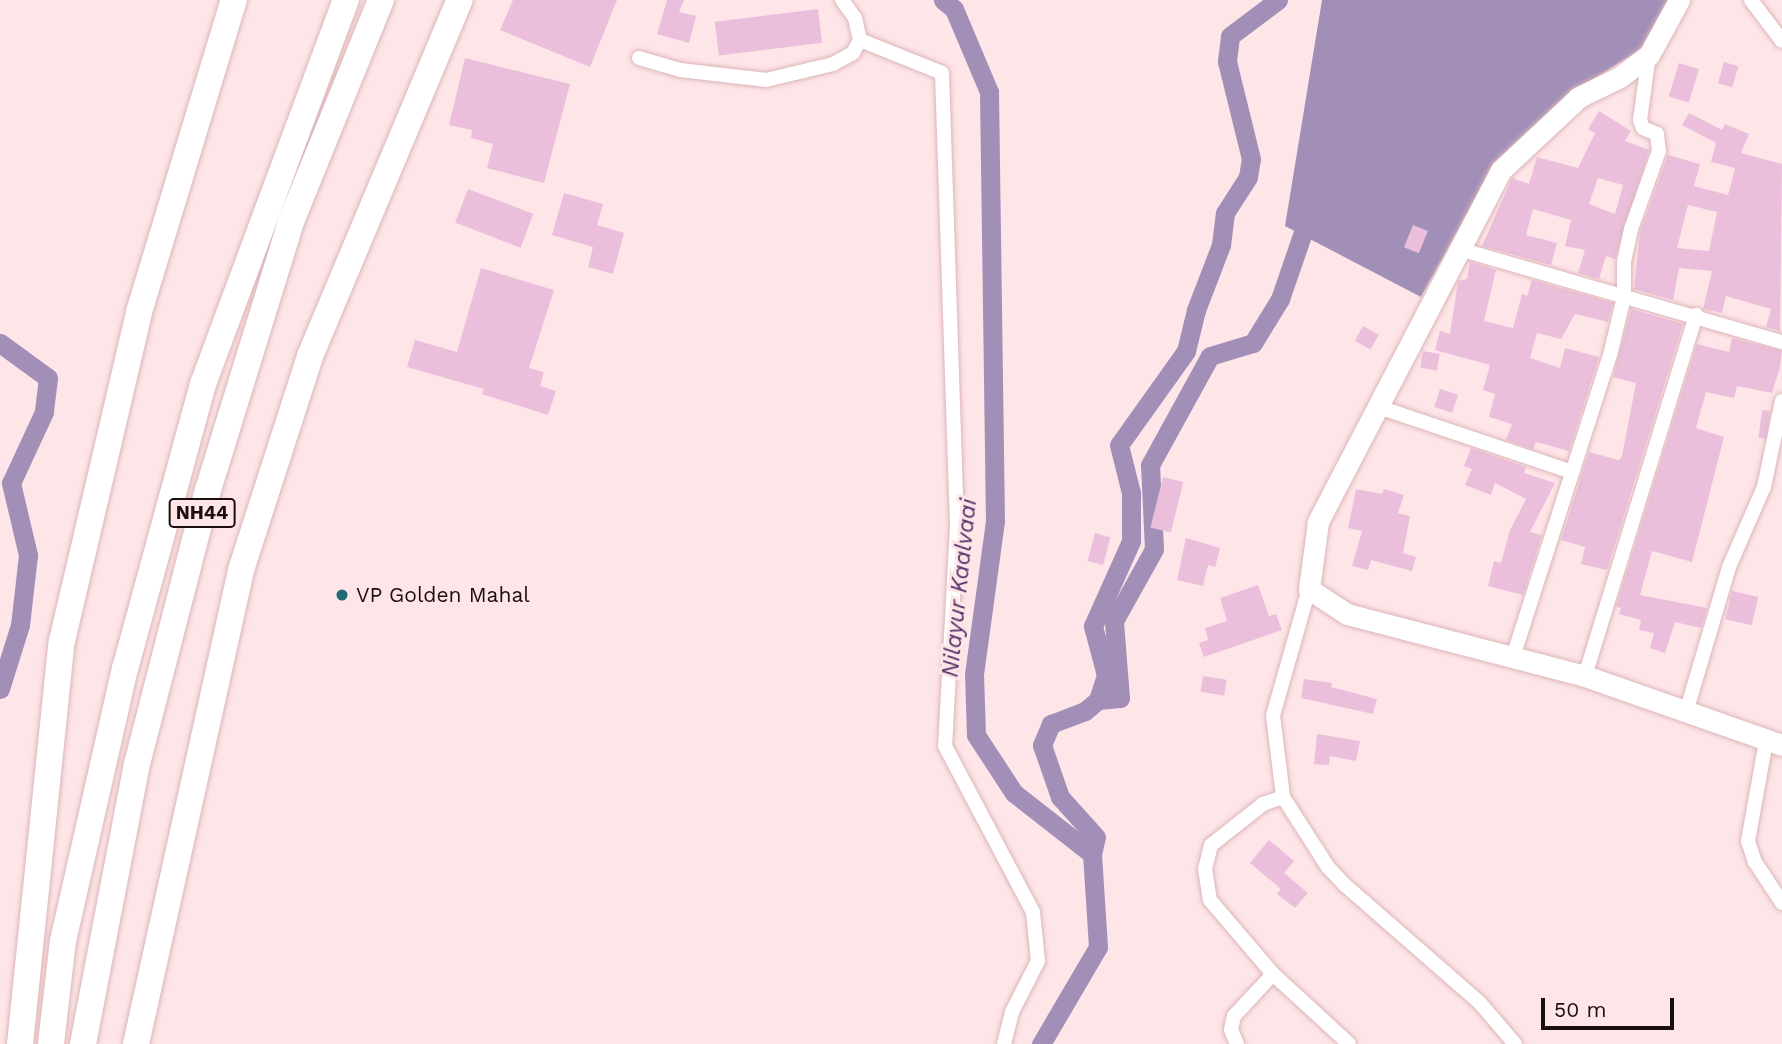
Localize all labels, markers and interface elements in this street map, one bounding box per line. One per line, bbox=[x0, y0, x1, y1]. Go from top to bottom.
water label: Nilayur Kaalvaai bbox=[937, 497, 983, 679]
road number: NH44 bbox=[167, 498, 237, 528]
place label: VP Golden Mahal bbox=[356, 582, 530, 608]
marker: VP Golden Mahal bbox=[334, 587, 350, 603]
scale bar bbox=[1544, 984, 1677, 1028]
text: 50 m bbox=[1554, 997, 1606, 1022]

